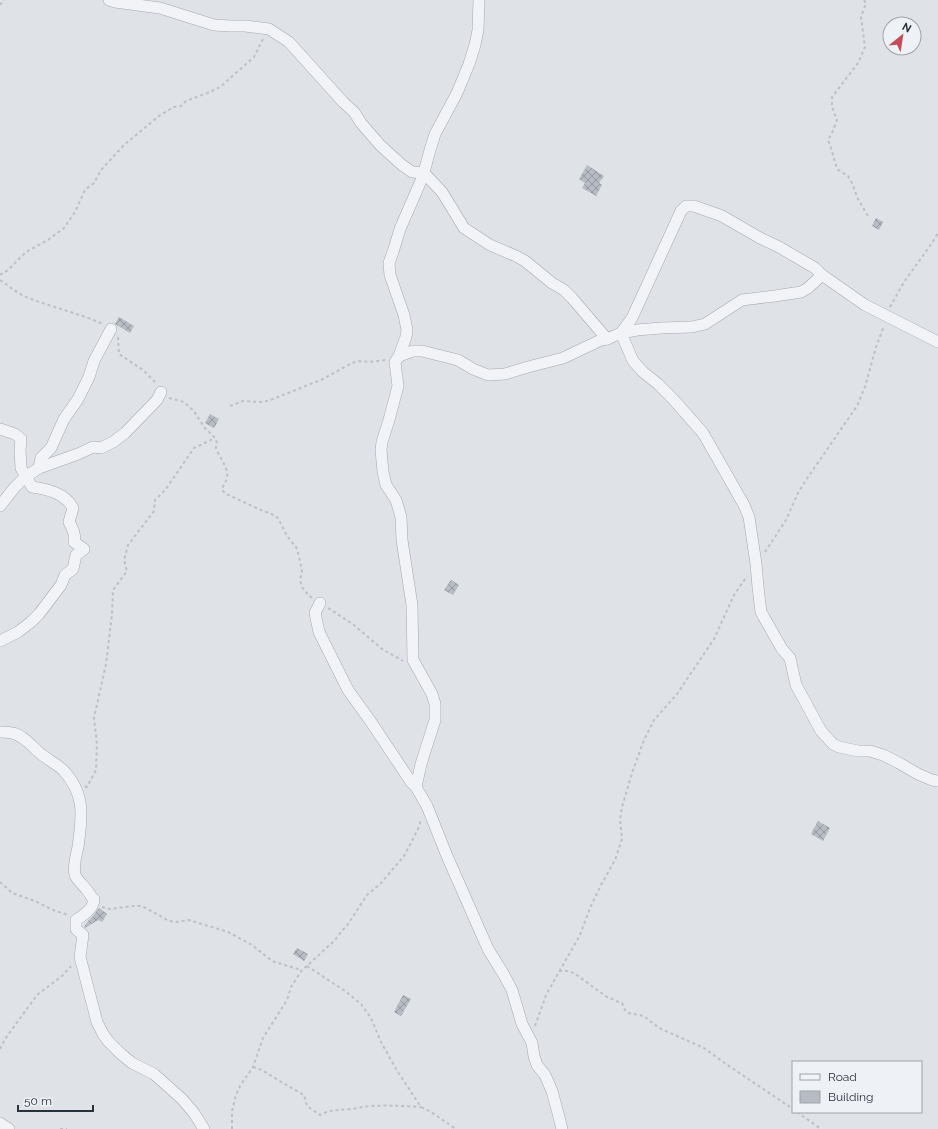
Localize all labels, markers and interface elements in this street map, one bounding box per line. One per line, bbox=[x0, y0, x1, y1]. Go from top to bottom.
north arrow bbox=[882, 16, 922, 56]
text: N bbox=[900, 20, 914, 36]
legend bbox=[792, 1061, 922, 1113]
text: Road bbox=[828, 1070, 857, 1084]
scale bar bbox=[18, 1087, 93, 1113]
text: Building bbox=[828, 1090, 874, 1104]
text: 50 m bbox=[24, 1094, 52, 1108]

